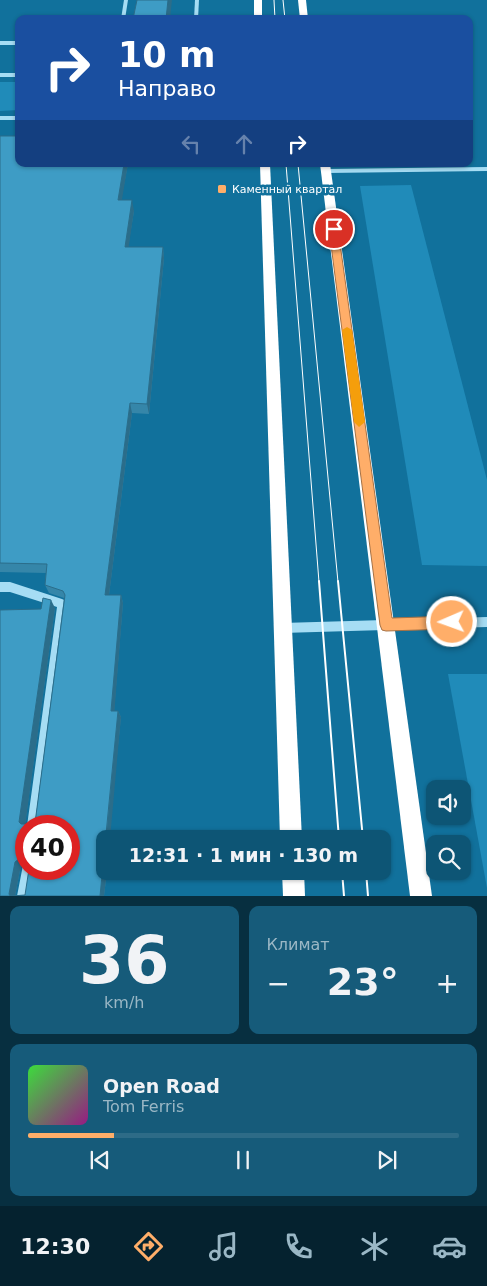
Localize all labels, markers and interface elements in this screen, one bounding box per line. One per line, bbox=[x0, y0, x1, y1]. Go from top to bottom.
icon: right bbox=[35, 35, 100, 100]
text: 10 m bbox=[118, 35, 215, 75]
text: Направо bbox=[118, 76, 216, 101]
icon: left bbox=[177, 130, 205, 158]
icon: ahead bbox=[230, 130, 258, 158]
icon: right bbox=[283, 130, 311, 158]
marker: Каменный квартал bbox=[216, 183, 228, 195]
place label: Каменный квартал bbox=[232, 183, 342, 196]
pin bbox=[313, 208, 355, 250]
icon: arrive bbox=[320, 215, 348, 243]
position arrow bbox=[425, 595, 477, 647]
map controls bbox=[426, 780, 471, 880]
button: sound bbox=[426, 780, 471, 825]
speed limit sign: 40 bbox=[15, 815, 80, 880]
button: search bbox=[426, 835, 471, 880]
text: 12:31 · 1 мин · 130 m bbox=[129, 844, 358, 866]
text: 36 bbox=[79, 923, 169, 998]
text: Климат bbox=[267, 935, 330, 954]
text: 23° bbox=[327, 960, 399, 1004]
text: − bbox=[267, 967, 290, 1000]
text: + bbox=[436, 967, 459, 1000]
text: km/h bbox=[104, 993, 144, 1012]
text: Open Road bbox=[103, 1075, 220, 1097]
text: Tom Ferris bbox=[103, 1097, 184, 1116]
icon: previous bbox=[86, 1146, 114, 1174]
icon: pause bbox=[229, 1146, 257, 1174]
icon: next bbox=[373, 1146, 401, 1174]
icon: directions bbox=[131, 1229, 166, 1264]
icon: music bbox=[206, 1229, 241, 1264]
icon: phone bbox=[281, 1229, 316, 1264]
icon: climate bbox=[357, 1229, 392, 1264]
icon: car bbox=[432, 1229, 467, 1264]
text: 12:30 bbox=[20, 1234, 90, 1259]

